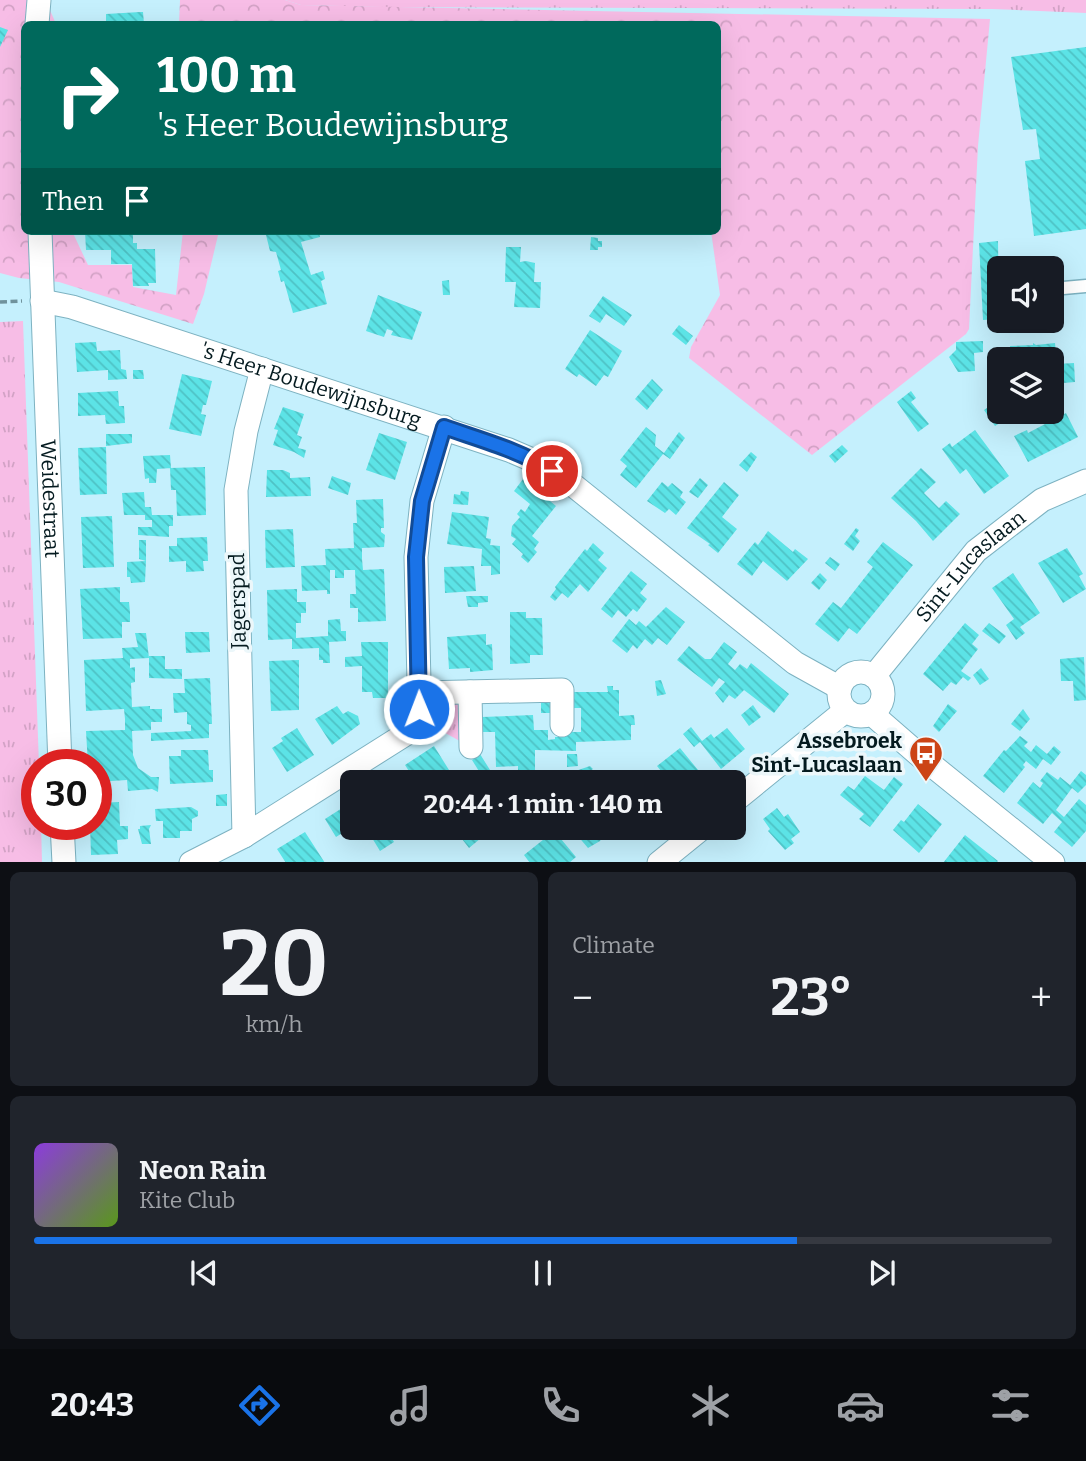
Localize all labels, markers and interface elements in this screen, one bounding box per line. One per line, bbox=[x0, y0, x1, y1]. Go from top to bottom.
text: 100 m bbox=[157, 46, 296, 105]
icon: right bbox=[42, 49, 133, 140]
text: 's Heer Boudewijnsburg bbox=[157, 106, 508, 144]
icon: arrive bbox=[118, 182, 156, 220]
text: Then bbox=[42, 186, 104, 217]
map controls bbox=[987, 256, 1064, 424]
button: sound bbox=[987, 256, 1064, 333]
street label: 's Heer Boudewijnsburg bbox=[197, 337, 425, 434]
button: layers bbox=[987, 347, 1064, 424]
street label: Weidestraat bbox=[35, 439, 65, 559]
pin bbox=[522, 441, 582, 501]
icon: arrive bbox=[533, 452, 571, 490]
street label: Sint-Lucaslaan bbox=[910, 505, 1031, 627]
street label: Jagerspad bbox=[224, 553, 252, 650]
position arrow bbox=[382, 672, 456, 746]
place label: Assebroek Sint-Lucaslaan bbox=[751, 728, 903, 778]
bus stop icon: Assebroek Sint-Lucaslaan bbox=[907, 734, 945, 783]
speed limit sign: 30 bbox=[21, 749, 112, 840]
text: 20:44 · 1 min · 140 m bbox=[424, 789, 662, 820]
text: 20 bbox=[219, 910, 329, 1019]
text: Climate bbox=[572, 931, 655, 959]
text: 23° bbox=[771, 966, 853, 1029]
text: − bbox=[572, 975, 593, 1021]
text: + bbox=[1030, 975, 1052, 1021]
text: km/h bbox=[246, 1010, 302, 1038]
text: Neon Rain bbox=[139, 1155, 266, 1186]
text: Kite Club bbox=[139, 1186, 235, 1214]
icon: previous bbox=[185, 1254, 223, 1292]
icon: pause bbox=[524, 1254, 562, 1292]
icon: next bbox=[863, 1254, 901, 1292]
icon: directions bbox=[235, 1381, 284, 1430]
icon: music bbox=[386, 1381, 435, 1430]
icon: phone bbox=[536, 1381, 585, 1430]
icon: climate bbox=[686, 1381, 735, 1430]
icon: car bbox=[836, 1381, 885, 1430]
icon: filters bbox=[986, 1381, 1035, 1430]
text: 20:43 bbox=[51, 1386, 134, 1424]

